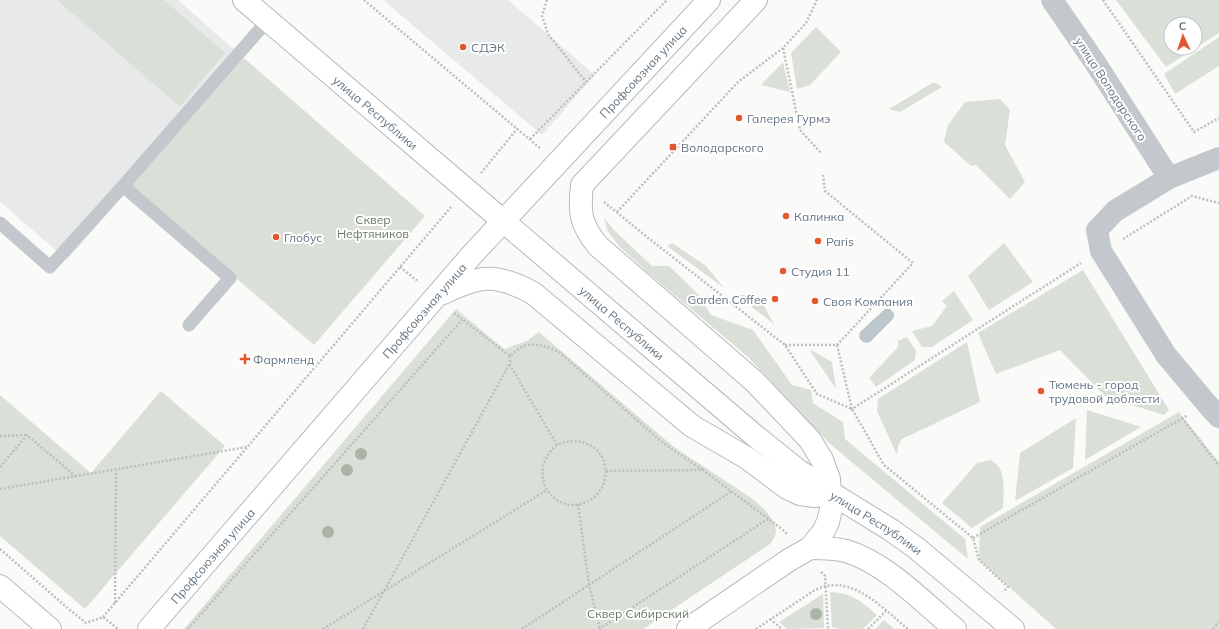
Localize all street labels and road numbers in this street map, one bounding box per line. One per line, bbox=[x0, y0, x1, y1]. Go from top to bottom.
street label: Профсоюзная улица bbox=[596, 22, 689, 121]
street label: улица Володарского bbox=[1072, 34, 1150, 144]
street label: улица Республики bbox=[330, 72, 421, 153]
street label: Профсоюзная улица bbox=[379, 259, 469, 361]
street label: улица Республики bbox=[577, 282, 668, 363]
street label: улица Республики bbox=[828, 487, 926, 558]
street label: Профсоюзная улица bbox=[167, 505, 258, 606]

